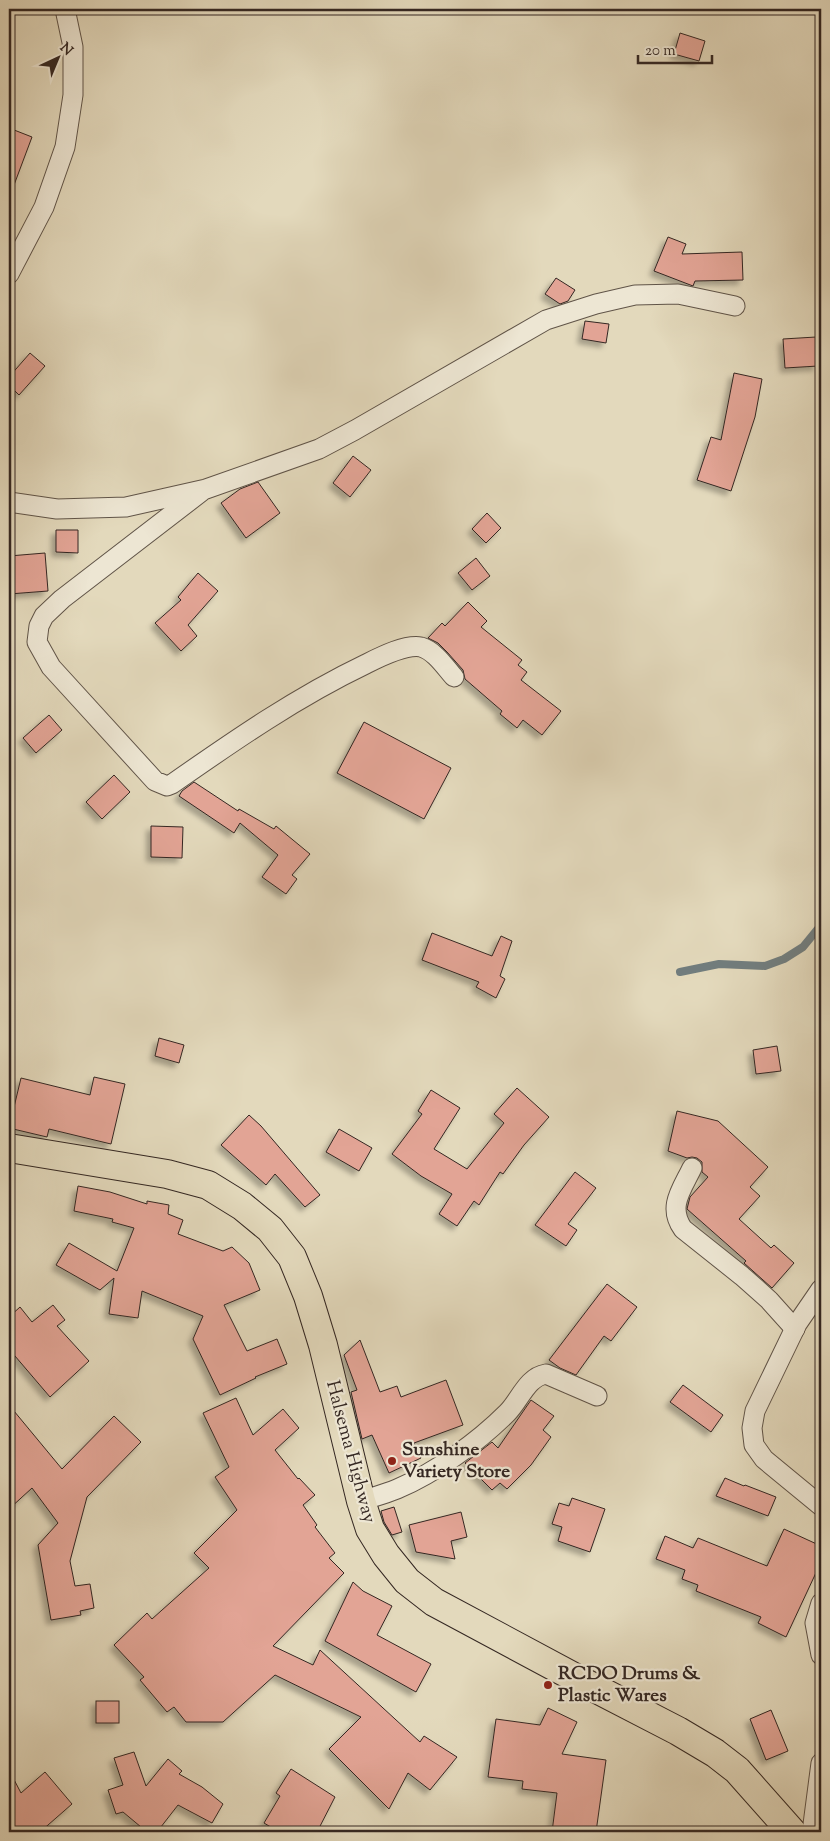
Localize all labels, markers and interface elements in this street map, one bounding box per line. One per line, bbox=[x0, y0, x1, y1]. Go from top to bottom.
north arrow bbox=[32, 32, 82, 82]
scale bar bbox=[638, 32, 711, 64]
text: N bbox=[55, 39, 77, 61]
text: 20 m bbox=[645, 41, 676, 62]
street label: Halsema Highway bbox=[318, 1378, 382, 1527]
place label: Sunshine Variety Store bbox=[402, 1437, 510, 1486]
marker: Sunshine Variety Store bbox=[386, 1455, 398, 1467]
place label: RCDO Drums & Plastic Wares bbox=[558, 1661, 701, 1710]
marker: RCDO Drums & Plastic Wares bbox=[542, 1679, 554, 1691]

